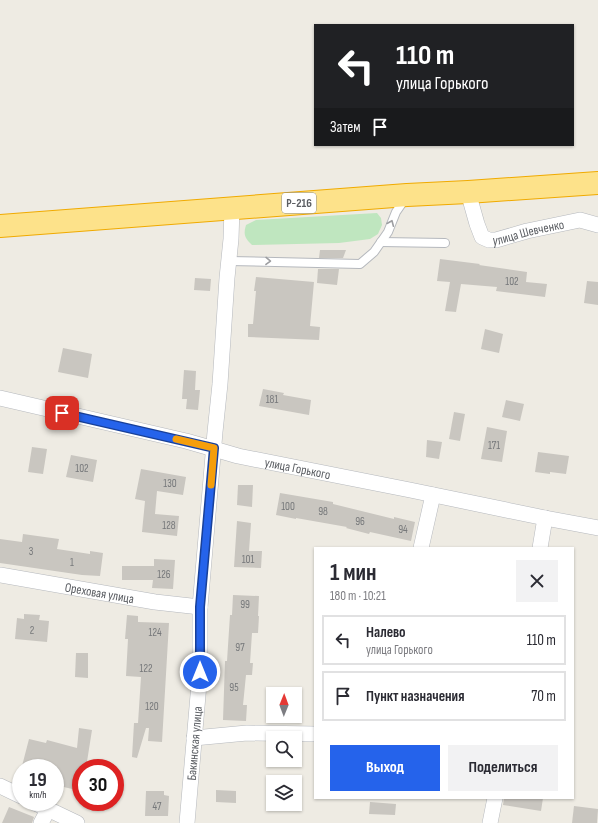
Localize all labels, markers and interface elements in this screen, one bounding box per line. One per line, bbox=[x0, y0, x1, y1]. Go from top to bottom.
text: 110 m bbox=[396, 39, 454, 72]
icon: left bbox=[330, 40, 382, 92]
text: улица Горького bbox=[396, 73, 488, 94]
icon: arrive bbox=[369, 116, 391, 138]
text: Затем bbox=[330, 118, 361, 137]
road number: Р-216 bbox=[282, 193, 316, 213]
street label: улица Шевченко bbox=[493, 217, 565, 249]
one-way arrow bbox=[387, 220, 395, 227]
one-way arrow bbox=[265, 257, 271, 266]
house number: 102 bbox=[505, 275, 519, 288]
house number: 181 bbox=[266, 393, 278, 406]
pin bbox=[45, 396, 79, 430]
icon: arrive bbox=[51, 402, 73, 424]
house number: 171 bbox=[488, 439, 500, 452]
street label: улица Горького bbox=[263, 454, 332, 483]
house number: 102 bbox=[75, 462, 89, 475]
house number: 130 bbox=[163, 477, 177, 490]
house number: 100 bbox=[281, 500, 295, 513]
house number: 98 bbox=[318, 505, 328, 518]
house number: 96 bbox=[355, 515, 365, 528]
house number: 128 bbox=[162, 519, 176, 532]
house number: 94 bbox=[398, 523, 408, 536]
house number: 3 bbox=[29, 545, 34, 558]
house number: 101 bbox=[242, 553, 254, 566]
house number: 1 bbox=[70, 556, 74, 569]
text: 1 мин bbox=[330, 558, 377, 587]
button: close bbox=[516, 560, 558, 602]
house number: 126 bbox=[157, 568, 171, 581]
street label: Ореховая улица bbox=[64, 579, 135, 607]
text: 180 m · 10:21 bbox=[330, 588, 386, 604]
house number: 99 bbox=[240, 598, 250, 611]
text: Налево bbox=[366, 623, 406, 642]
house number: 2 bbox=[30, 624, 35, 637]
house number: 124 bbox=[148, 626, 162, 639]
icon: left bbox=[332, 629, 354, 651]
text: 110 m bbox=[527, 631, 556, 650]
house number: 97 bbox=[235, 641, 245, 654]
text: улица Горького bbox=[366, 642, 433, 658]
position arrow bbox=[179, 651, 221, 693]
house number: 122 bbox=[139, 662, 153, 675]
house number: 95 bbox=[229, 681, 239, 694]
icon: arrive bbox=[332, 685, 354, 707]
north arrow bbox=[266, 687, 302, 723]
map controls bbox=[266, 687, 302, 811]
text: Пункт назначения bbox=[366, 687, 464, 706]
text: 70 m bbox=[531, 687, 556, 706]
house number: 120 bbox=[145, 700, 159, 713]
street label: Бакинская улица bbox=[184, 706, 206, 781]
button: search bbox=[266, 731, 302, 767]
button: Выход bbox=[330, 745, 440, 791]
button: Поделиться bbox=[448, 745, 558, 791]
speed limit sign: 30 bbox=[72, 759, 124, 811]
text: 19 bbox=[29, 768, 47, 792]
button: layers bbox=[266, 775, 302, 811]
text: km/h bbox=[29, 789, 47, 801]
house number: 47 bbox=[153, 800, 162, 813]

